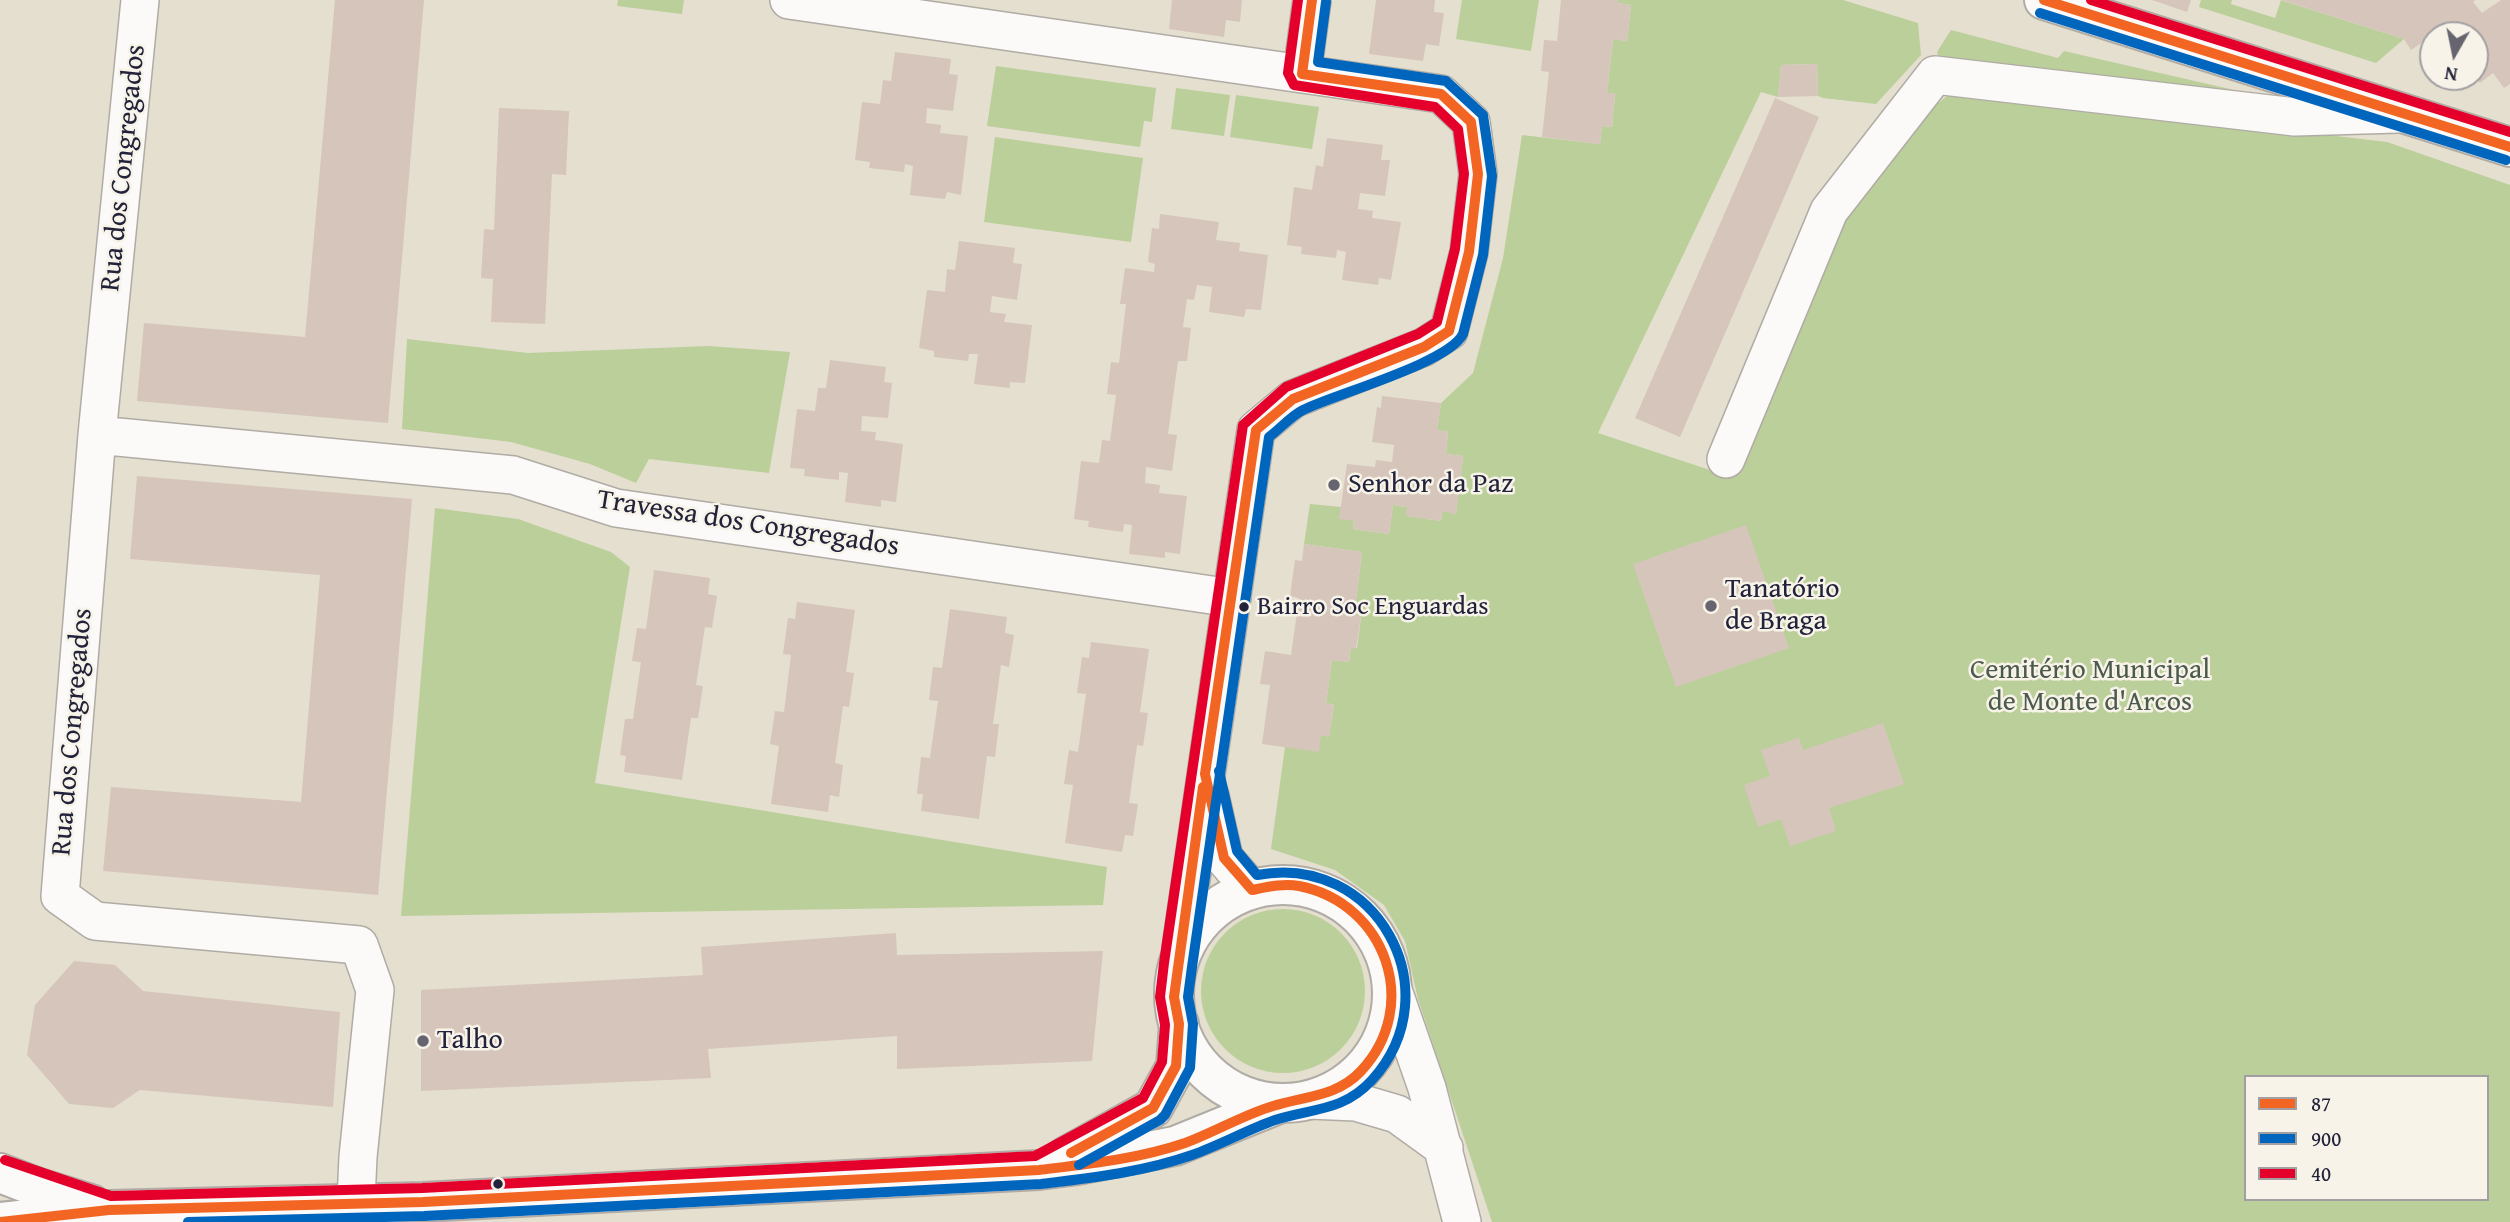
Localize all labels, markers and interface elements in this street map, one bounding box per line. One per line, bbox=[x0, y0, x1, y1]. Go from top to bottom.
north arrow bbox=[2419, 21, 2489, 91]
street label: Rua dos Congregados bbox=[94, 43, 154, 293]
text: N bbox=[2443, 60, 2459, 90]
place label: Senhor da Paz bbox=[1348, 468, 1513, 502]
marker: Senhor da Paz bbox=[1326, 477, 1342, 493]
street label: Travessa dos Congregados bbox=[595, 484, 901, 564]
place label: Tanatório de Braga bbox=[1725, 573, 1840, 639]
place label: Bairro Soc Enguardas bbox=[1257, 591, 1489, 623]
marker: Tanatório de Braga bbox=[1703, 598, 1719, 614]
marker: Bairro Soc Enguardas bbox=[1237, 600, 1251, 614]
street label: Rua dos Congregados bbox=[45, 607, 101, 857]
park label: Cemitério Municipal de Monte d'Arcos bbox=[1970, 654, 2210, 720]
place label: Talho bbox=[437, 1024, 503, 1058]
marker: Talho bbox=[415, 1033, 431, 1049]
legend bbox=[2244, 1075, 2489, 1201]
text: 87 bbox=[2311, 1088, 2331, 1119]
text: 900 bbox=[2311, 1123, 2341, 1154]
text: 40 bbox=[2311, 1158, 2331, 1189]
unlabelled marker bbox=[491, 1177, 505, 1191]

